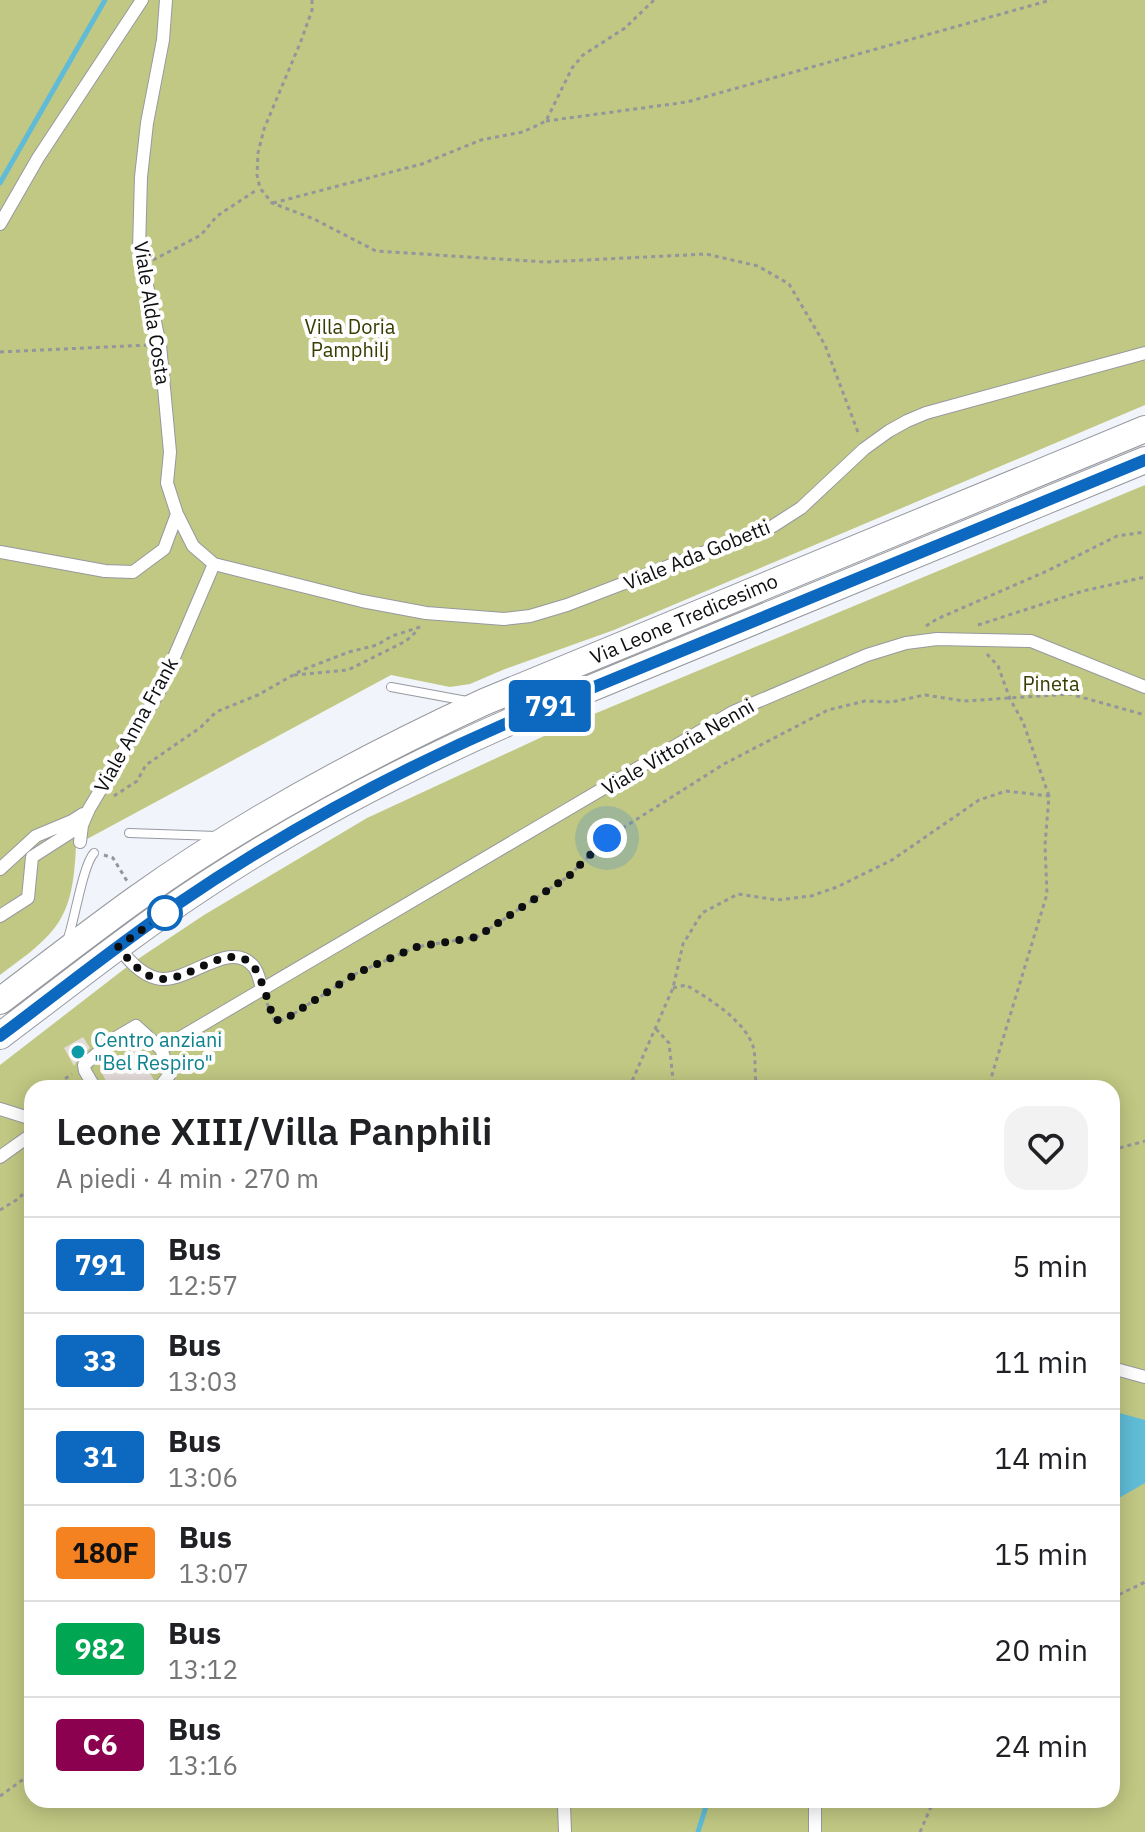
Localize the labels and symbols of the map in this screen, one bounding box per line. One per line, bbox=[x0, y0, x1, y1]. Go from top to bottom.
street label: Viale Alda Costa bbox=[128, 239, 177, 387]
park label: Villa Doria Pamphilj bbox=[305, 313, 396, 363]
street label: Viale Ada Gobetti bbox=[620, 513, 774, 596]
street label: Via Leone Tredicesimo bbox=[586, 567, 782, 670]
street label: Viale Anna Frank bbox=[87, 652, 184, 797]
park label: Pineta bbox=[1022, 670, 1080, 697]
line badge: 791 bbox=[504, 680, 596, 732]
street label: Viale Vittoria Nenni bbox=[597, 692, 759, 801]
your location bbox=[587, 818, 627, 858]
unlabelled marker bbox=[148, 896, 182, 930]
place label: Centro anziani "Bel Respiro" bbox=[94, 1026, 222, 1076]
marker: Centro anziani "Bel Respiro" bbox=[69, 1043, 87, 1061]

